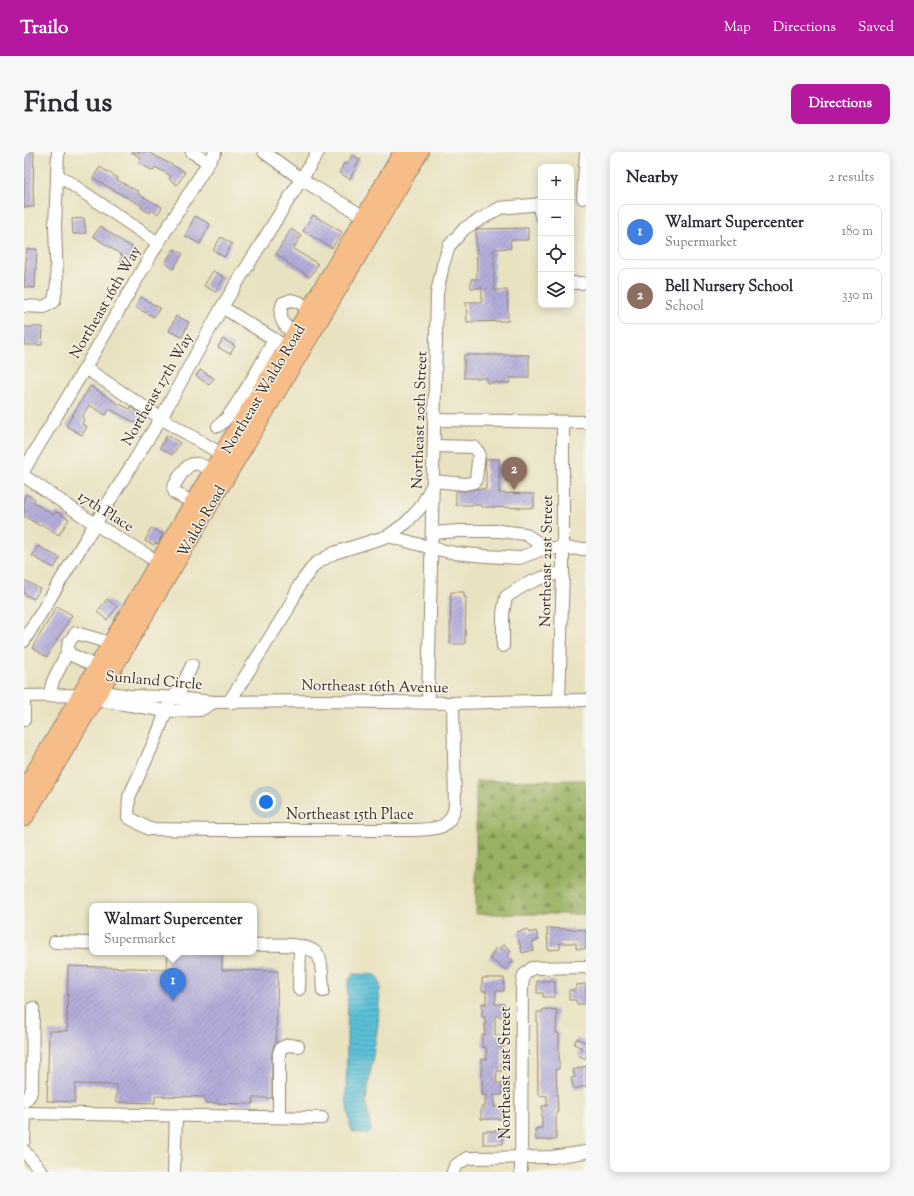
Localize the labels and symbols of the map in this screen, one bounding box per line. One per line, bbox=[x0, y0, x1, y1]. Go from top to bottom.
street label: Northeast 16th Way bbox=[65, 242, 147, 363]
street label: Northeast Waldo Road bbox=[217, 321, 312, 458]
street label: Northeast 17th Way bbox=[117, 329, 199, 450]
street label: Northeast 20th Street bbox=[408, 351, 433, 490]
pin: 2 bbox=[501, 457, 527, 490]
street label: Waldo Road bbox=[173, 481, 232, 562]
street label: 17th Place bbox=[73, 487, 137, 538]
street label: Northeast 21st Street bbox=[536, 495, 559, 627]
street label: Sunland Circle bbox=[104, 667, 203, 696]
street label: Northeast 16th Avenue bbox=[301, 676, 449, 699]
your location bbox=[256, 792, 276, 812]
street label: Northeast 15th Place bbox=[286, 805, 414, 826]
pin: 1 bbox=[160, 968, 186, 1001]
street label: Northeast 21st Street bbox=[496, 1007, 517, 1139]

